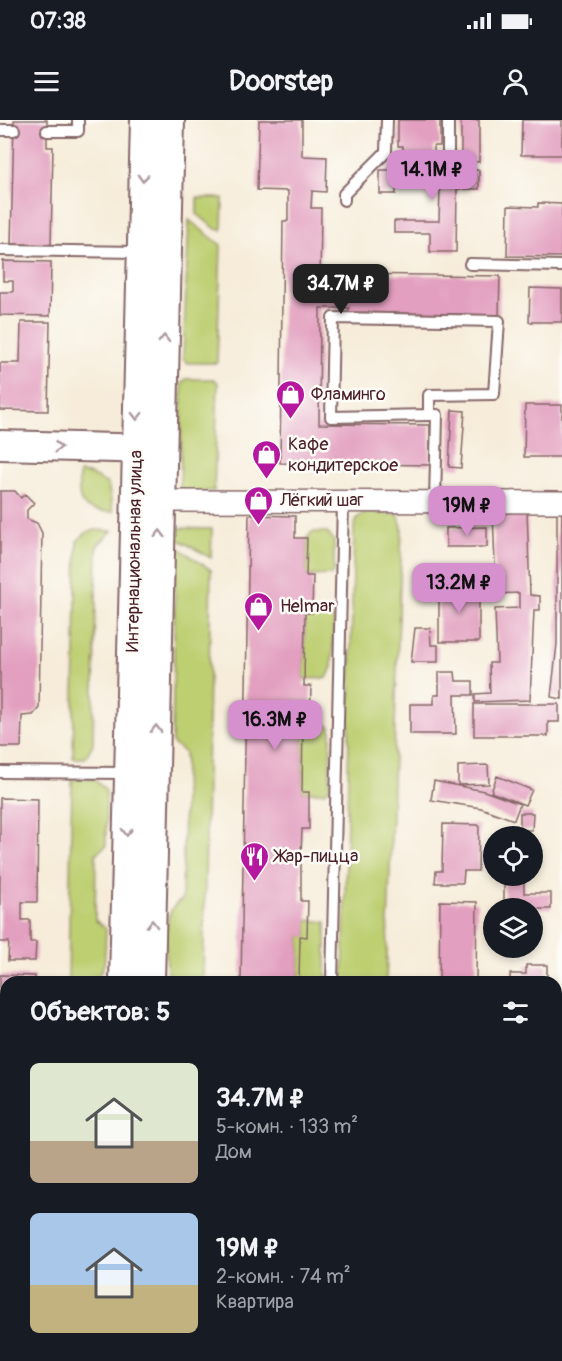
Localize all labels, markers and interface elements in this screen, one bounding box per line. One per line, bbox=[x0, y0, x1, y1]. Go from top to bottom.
text: 07:38 bbox=[30, 7, 86, 35]
icon: menu bbox=[30, 65, 63, 98]
text: Doorstep bbox=[229, 65, 333, 98]
icon: person bbox=[499, 65, 532, 98]
pin: 14.1M ₽ bbox=[377, 150, 487, 201]
text: 14.1M ₽ bbox=[401, 157, 463, 182]
one-way arrow bbox=[137, 174, 149, 183]
pin: 34.7M ₽ bbox=[286, 264, 396, 315]
text: 34.7M ₽ bbox=[307, 271, 375, 296]
one-way arrow bbox=[158, 335, 170, 344]
shop icon: Фламинго bbox=[274, 378, 306, 420]
place label: Фламинго bbox=[311, 383, 386, 406]
one-way arrow bbox=[131, 411, 143, 420]
place label: Кафе кондитерское bbox=[288, 433, 398, 477]
shop icon: Кафе кондитерское bbox=[251, 438, 283, 480]
one-way arrow bbox=[54, 441, 63, 453]
street label: Интернациональная улица bbox=[121, 450, 148, 652]
shop icon: Лёгкий шаг bbox=[243, 484, 275, 526]
pin: 19M ₽ bbox=[425, 486, 509, 537]
place label: Лёгкий шаг bbox=[279, 489, 364, 512]
text: 19M ₽ bbox=[443, 493, 491, 518]
one-way arrow bbox=[153, 530, 166, 539]
pin: 13.2M ₽ bbox=[404, 563, 514, 614]
text: 13.2M ₽ bbox=[426, 570, 492, 595]
shop icon: Helmar bbox=[243, 590, 275, 632]
place label: Helmar bbox=[280, 595, 335, 618]
pin: 16.3M ₽ bbox=[220, 700, 330, 751]
text: 16.3M ₽ bbox=[242, 707, 308, 732]
one-way arrow bbox=[149, 725, 162, 734]
map controls bbox=[483, 826, 543, 958]
button: locate bbox=[483, 826, 543, 886]
one-way arrow bbox=[121, 827, 133, 836]
restaurant icon: Жар-пицца bbox=[238, 840, 270, 882]
place label: Жар-пицца bbox=[272, 845, 358, 868]
button: layers bbox=[483, 898, 543, 958]
one-way arrow bbox=[145, 920, 158, 929]
text: Объектов: 5 bbox=[30, 996, 170, 1028]
icon: filters bbox=[499, 996, 532, 1029]
text: 34.7M ₽ bbox=[216, 1082, 305, 1114]
icon: home bbox=[78, 1087, 150, 1159]
text: 5-комн. · 133 m² bbox=[216, 1114, 358, 1139]
text: Дом bbox=[216, 1139, 252, 1164]
text: 19M ₽ bbox=[216, 1232, 280, 1264]
icon: home bbox=[78, 1237, 150, 1309]
text: 2-комн. · 74 m² bbox=[216, 1264, 351, 1289]
text: Квартира bbox=[216, 1289, 294, 1314]

